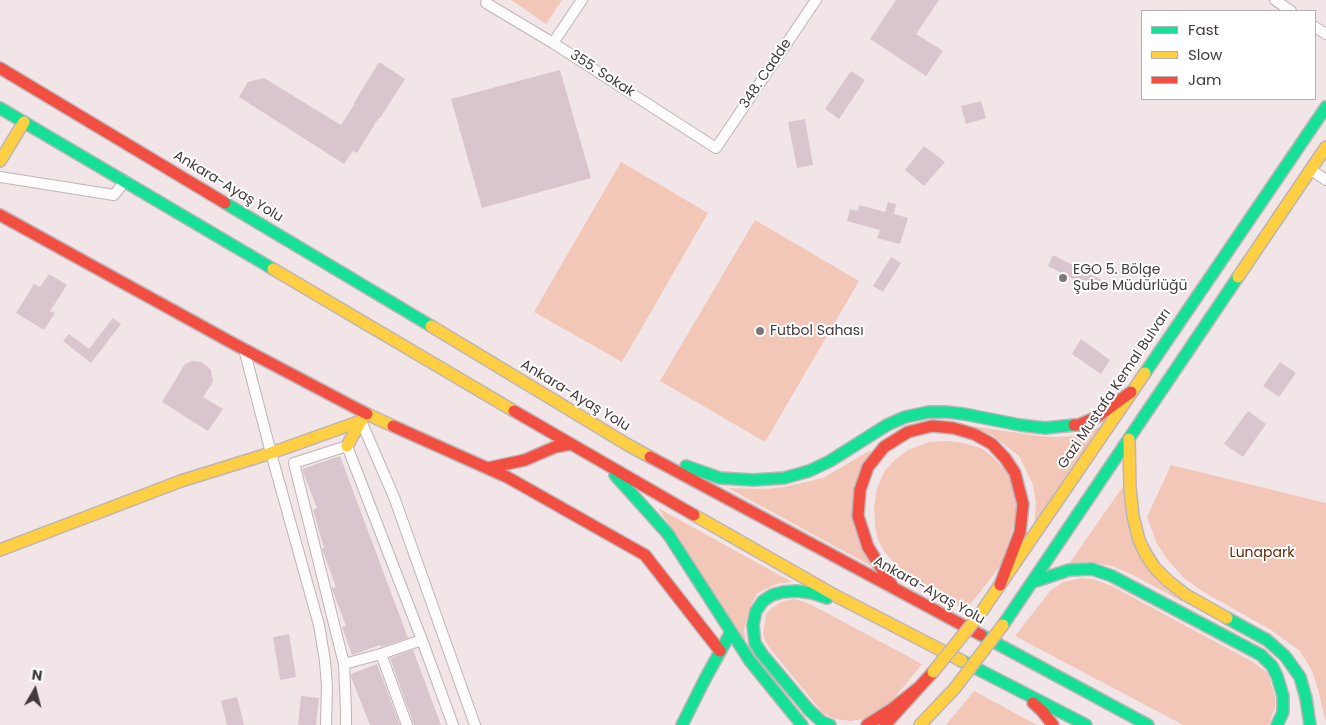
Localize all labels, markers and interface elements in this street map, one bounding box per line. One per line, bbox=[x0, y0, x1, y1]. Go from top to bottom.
legend bbox=[1141, 10, 1316, 100]
text: Fast bbox=[1188, 19, 1219, 40]
street label: 348. Cadde bbox=[737, 36, 795, 112]
text: Slow bbox=[1188, 44, 1222, 65]
street label: 355. Sokak bbox=[567, 47, 637, 101]
text: Jam bbox=[1188, 69, 1222, 90]
street label: Ankara-Ayaş Yolu bbox=[170, 148, 286, 226]
place label: EGO 5. Bölge Şube Müdürlüğü bbox=[1073, 262, 1188, 294]
marker: EGO 5. Bölge Şube Müdürlüğü bbox=[1057, 272, 1069, 284]
street label: Gazi Mustafa Kemal Bulvarı bbox=[1055, 306, 1175, 472]
place label: Futbol Sahası bbox=[770, 323, 864, 339]
marker: Futbol Sahası bbox=[754, 325, 766, 337]
street label: Ankara-Ayaş Yolu bbox=[517, 357, 633, 435]
park label: Lunapark bbox=[1230, 545, 1294, 561]
street label: Ankara-Ayaş Yolu bbox=[870, 553, 988, 629]
north arrow bbox=[10, 665, 60, 715]
text: N bbox=[30, 665, 44, 686]

